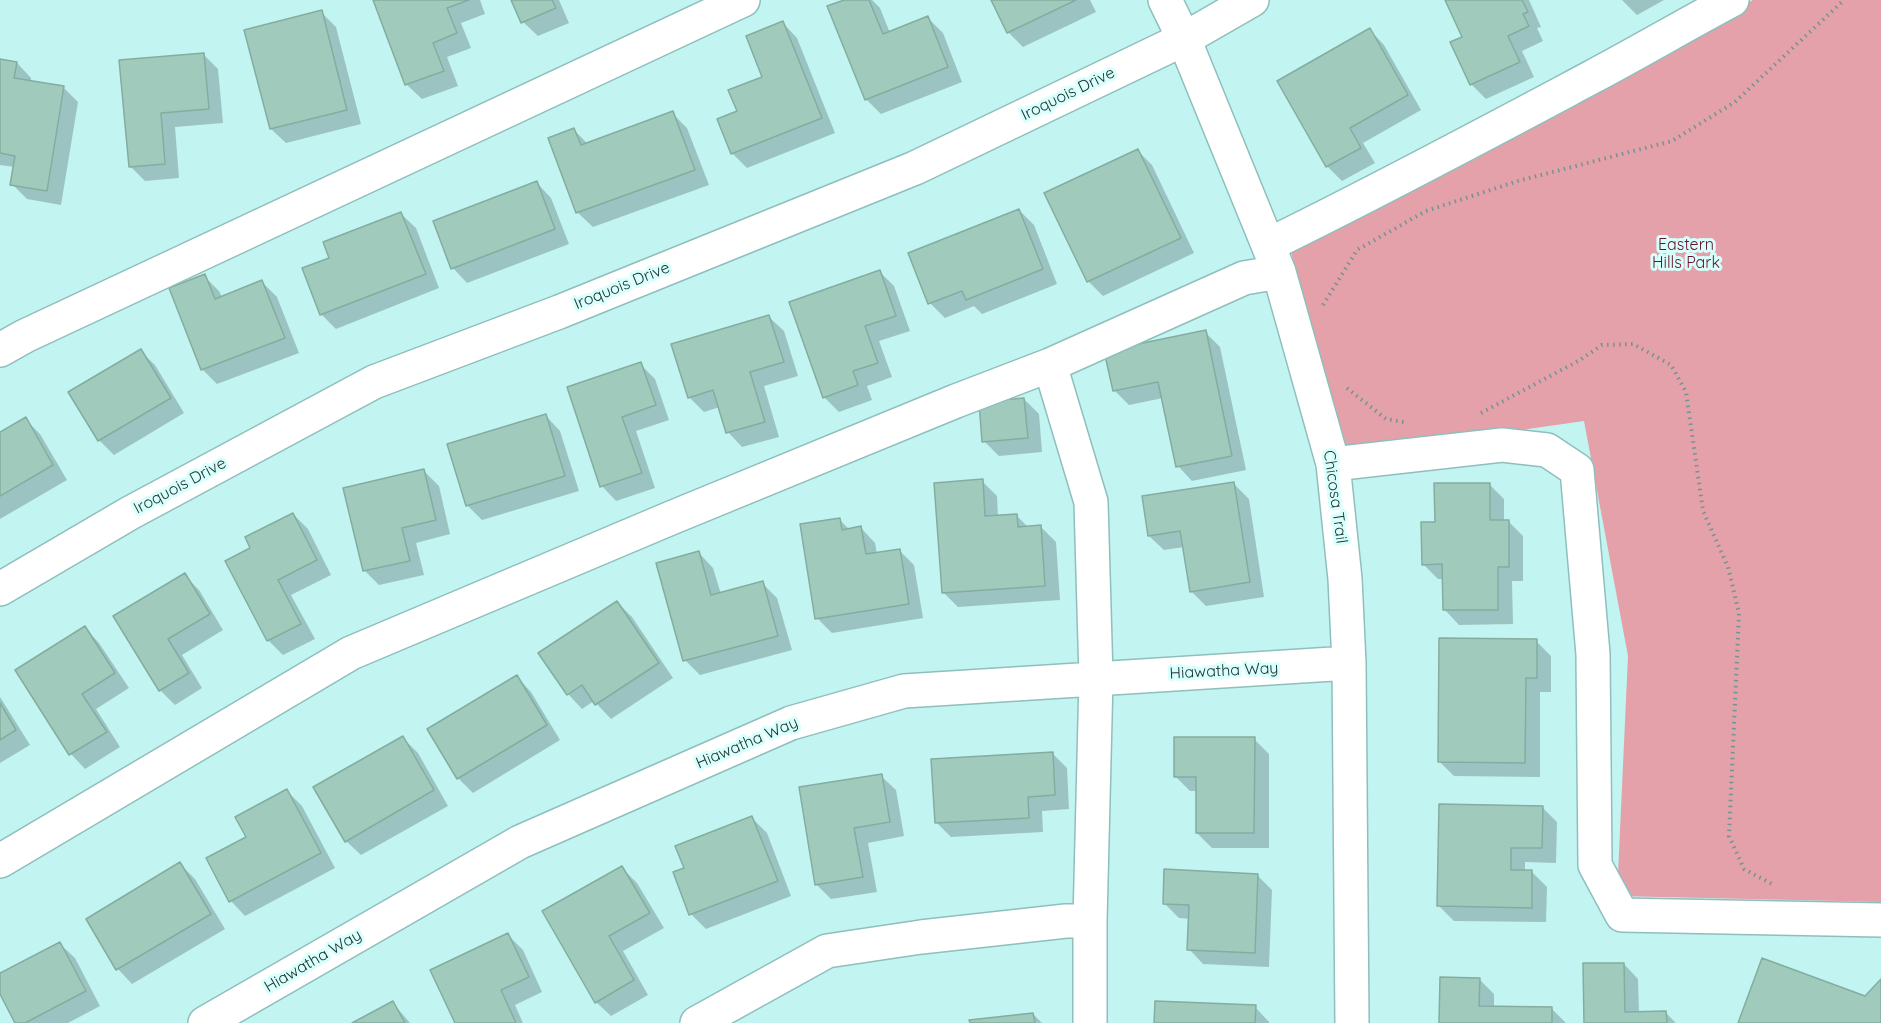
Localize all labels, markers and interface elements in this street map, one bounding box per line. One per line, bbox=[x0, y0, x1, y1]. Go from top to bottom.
street label: Iroquois Drive bbox=[1018, 63, 1118, 125]
park label: Eastern Hills Park bbox=[1652, 235, 1720, 273]
street label: Iroquois Drive bbox=[571, 258, 673, 314]
street label: Chicosa Trail bbox=[1319, 449, 1351, 545]
street label: Iroquois Drive bbox=[131, 454, 229, 518]
street label: Hiawatha Way bbox=[1169, 659, 1279, 683]
street label: Hiawatha Way bbox=[693, 713, 801, 773]
street label: Hiawatha Way bbox=[261, 925, 365, 997]

